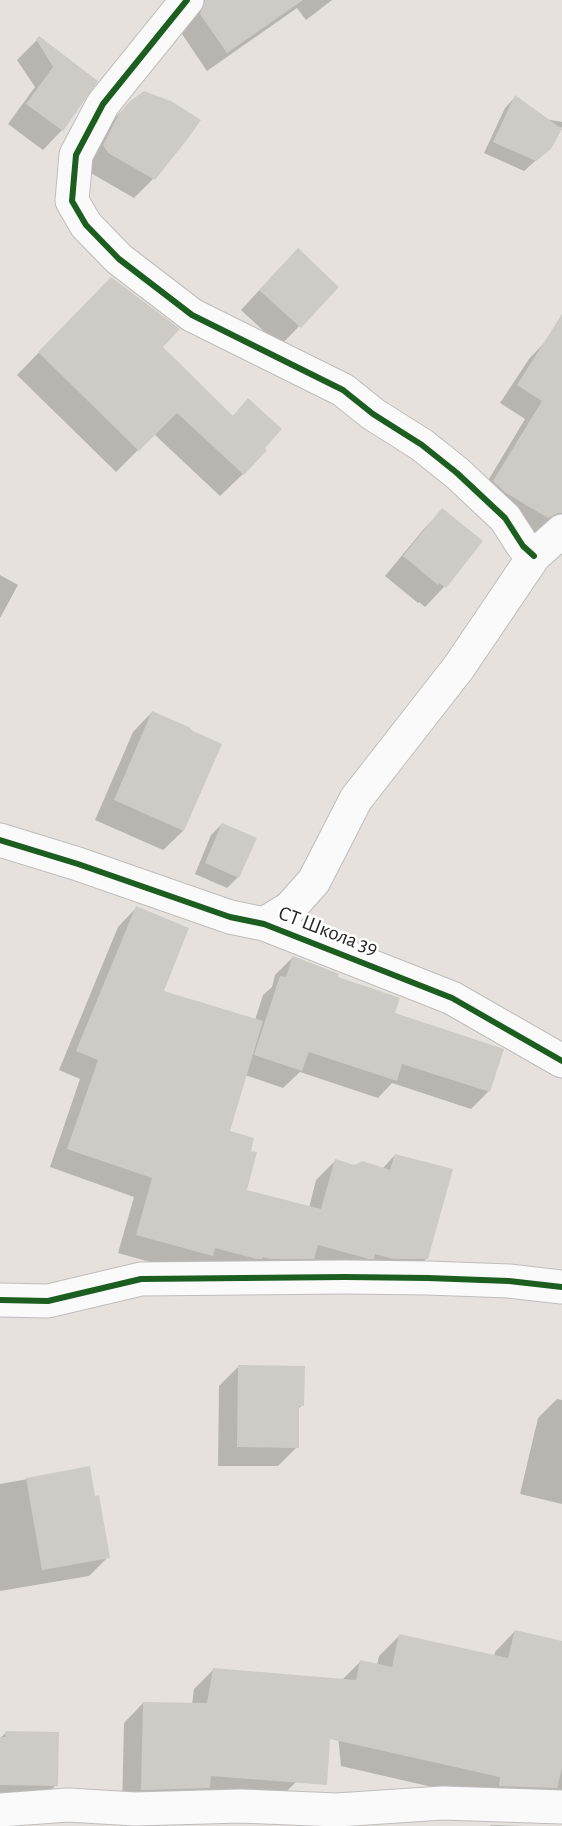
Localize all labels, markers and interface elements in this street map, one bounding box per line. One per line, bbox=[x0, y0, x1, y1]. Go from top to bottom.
street label: СТ Школа 39 bbox=[274, 900, 382, 962]

